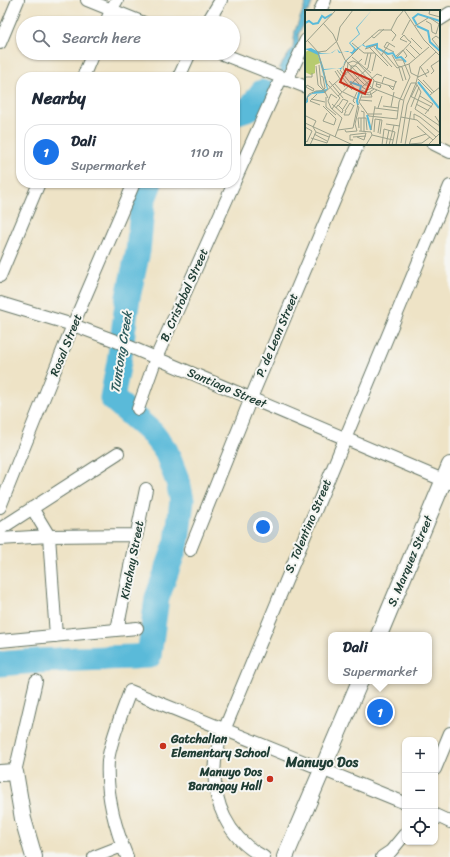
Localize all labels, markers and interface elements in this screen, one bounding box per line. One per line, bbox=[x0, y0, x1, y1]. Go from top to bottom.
inset map bbox=[305, 10, 440, 145]
search box bbox=[16, 16, 240, 60]
text: Search here bbox=[62, 25, 141, 51]
icon: search bbox=[30, 27, 52, 49]
text: Nearby bbox=[32, 83, 86, 113]
text: Dali bbox=[71, 128, 96, 154]
text: 1 bbox=[43, 141, 49, 164]
text: 110 m bbox=[190, 141, 223, 164]
text: Supermarket bbox=[71, 154, 146, 177]
street label: B. Cristobal Street bbox=[154, 245, 214, 345]
street label: P. de Leon Street bbox=[249, 290, 305, 380]
water label: Tuntong Creek bbox=[103, 308, 139, 395]
street label: Rosal Street bbox=[43, 310, 89, 380]
street label: Santiago Street bbox=[184, 361, 271, 415]
street label: S. Tolentino Street bbox=[278, 475, 338, 577]
street label: S. Marquez Street bbox=[381, 511, 440, 610]
your location bbox=[253, 517, 273, 537]
street label: Kinchay Street bbox=[114, 519, 150, 601]
popup bbox=[328, 632, 432, 684]
text: Dali bbox=[343, 634, 368, 660]
text: Supermarket bbox=[343, 660, 417, 683]
pin: 1 bbox=[367, 697, 393, 727]
place label: Gatchalian Elementary School bbox=[170, 728, 271, 764]
map controls bbox=[402, 737, 438, 845]
button: + bbox=[402, 737, 438, 773]
marker: Gatchalian Elementary School bbox=[158, 741, 168, 751]
district label: Manuyo Dos bbox=[285, 750, 359, 775]
place label: Manuyo Dos Barangay Hall bbox=[188, 761, 263, 797]
button: − bbox=[402, 773, 438, 809]
marker: Manuyo Dos Barangay Hall bbox=[265, 774, 275, 784]
button: locate bbox=[402, 809, 438, 845]

